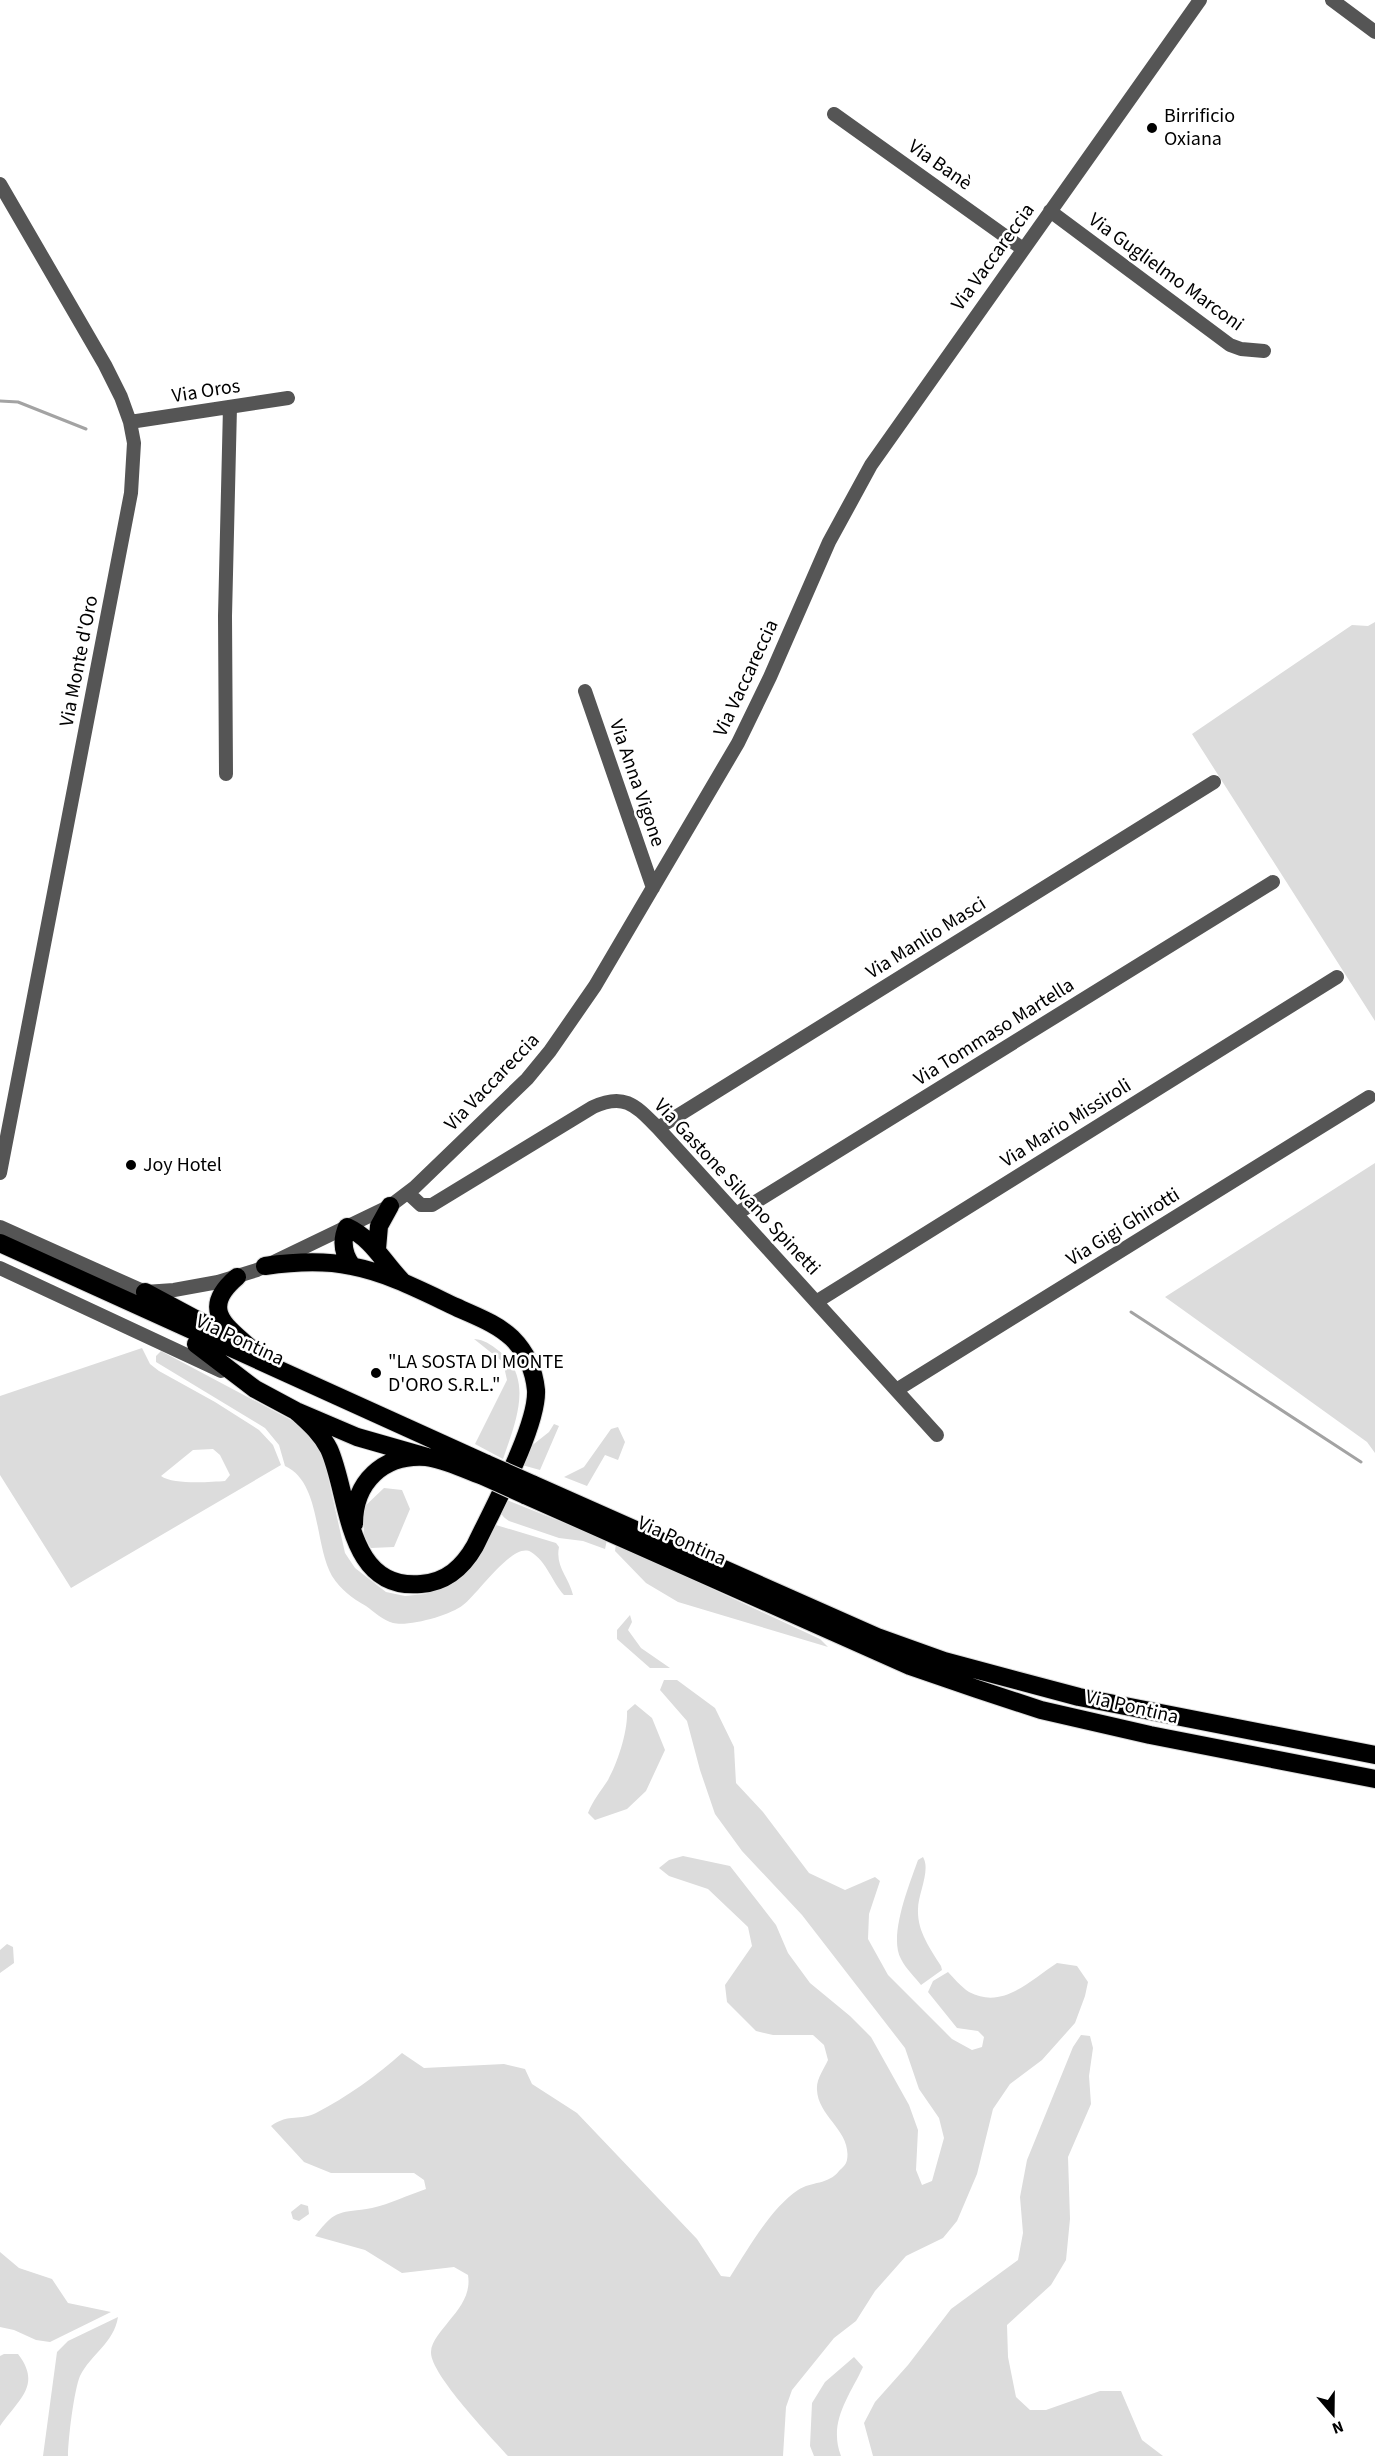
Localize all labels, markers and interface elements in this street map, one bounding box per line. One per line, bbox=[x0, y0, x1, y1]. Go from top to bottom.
place label: Birrificio Oxiana bbox=[1164, 102, 1235, 153]
marker: Birrificio Oxiana bbox=[1145, 121, 1159, 135]
street label: Via Banè bbox=[902, 133, 978, 197]
street label: Via Vaccareccia bbox=[945, 198, 1041, 316]
street label: Via Guglielmo Marconi bbox=[1083, 206, 1249, 338]
street label: Via Oros bbox=[170, 372, 242, 410]
street label: Via Monte d'Oro bbox=[53, 593, 105, 729]
street label: Via Vaccareccia bbox=[707, 615, 785, 741]
street label: Via Anna Vigone bbox=[602, 716, 672, 850]
street label: Via Manlio Masci bbox=[861, 890, 991, 986]
street label: Via Tommaso Martella bbox=[908, 971, 1080, 1093]
street label: Via Vaccareccia bbox=[438, 1027, 546, 1137]
street label: Via Mario Missiroli bbox=[995, 1072, 1137, 1174]
street label: Via Gastone Silvano Spinetti bbox=[647, 1092, 827, 1282]
place label: Joy Hotel bbox=[143, 1151, 222, 1179]
marker: Joy Hotel bbox=[124, 1158, 138, 1172]
street label: Via Gigi Ghirotti bbox=[1061, 1181, 1185, 1273]
street label: Via Pontina bbox=[191, 1307, 289, 1373]
place label: "LA SOSTA DI MONTE D'ORO S.R.L." bbox=[388, 1348, 564, 1399]
marker: "LA SOSTA DI MONTE D'ORO S.R.L." bbox=[369, 1366, 383, 1380]
street label: Via Pontina bbox=[633, 1509, 731, 1573]
street label: Via Pontina bbox=[1083, 1683, 1181, 1731]
north arrow bbox=[1303, 2384, 1363, 2444]
text: N bbox=[1329, 2415, 1347, 2439]

